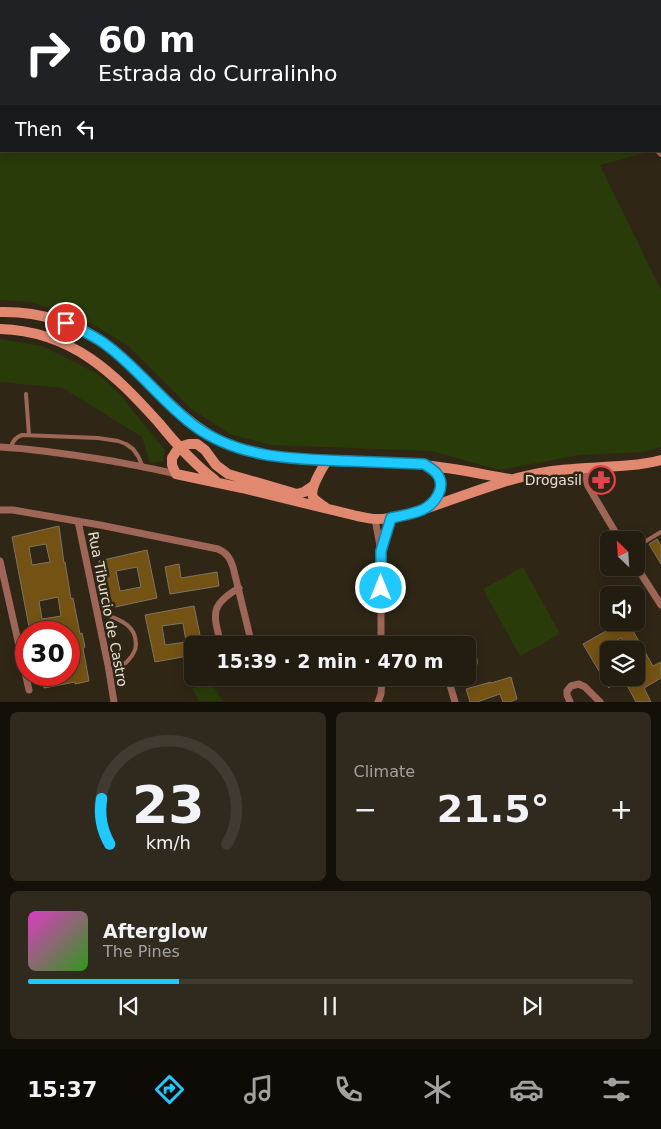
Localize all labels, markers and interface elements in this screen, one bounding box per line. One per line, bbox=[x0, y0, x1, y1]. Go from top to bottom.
icon: right bbox=[15, 20, 80, 85]
text: 60 m bbox=[98, 20, 195, 60]
text: Estrada do Curralinho bbox=[98, 61, 337, 86]
icon: left bbox=[72, 115, 100, 143]
text: Then bbox=[15, 118, 62, 140]
pin bbox=[45, 302, 87, 344]
icon: arrive bbox=[52, 309, 80, 337]
pharmacy icon: Drogasil bbox=[586, 465, 616, 495]
place label: Drogasil bbox=[525, 472, 582, 488]
street label: Rua Tiburcio de Castro bbox=[85, 530, 131, 688]
north arrow bbox=[600, 531, 645, 576]
map controls bbox=[600, 531, 645, 686]
position arrow bbox=[354, 561, 406, 613]
button: sound bbox=[600, 586, 645, 631]
speed limit sign: 30 bbox=[15, 621, 80, 686]
button: layers bbox=[600, 641, 645, 686]
text: 15:39 · 2 min · 470 m bbox=[216, 650, 444, 672]
text: Climate bbox=[354, 762, 415, 781]
text: 23 bbox=[132, 775, 204, 835]
text: 21.5° bbox=[437, 787, 550, 831]
text: − bbox=[354, 793, 377, 826]
text: + bbox=[610, 793, 633, 826]
text: km/h bbox=[145, 832, 190, 853]
text: Afterglow bbox=[103, 920, 208, 942]
text: The Pines bbox=[103, 942, 180, 961]
icon: previous bbox=[115, 992, 143, 1020]
icon: pause bbox=[316, 992, 344, 1020]
icon: next bbox=[518, 992, 546, 1020]
icon: directions bbox=[152, 1072, 187, 1107]
icon: music bbox=[241, 1072, 276, 1107]
icon: phone bbox=[331, 1072, 366, 1107]
icon: climate bbox=[420, 1072, 455, 1107]
icon: car bbox=[509, 1072, 544, 1107]
icon: filters bbox=[599, 1072, 634, 1107]
text: 15:37 bbox=[27, 1077, 97, 1102]

